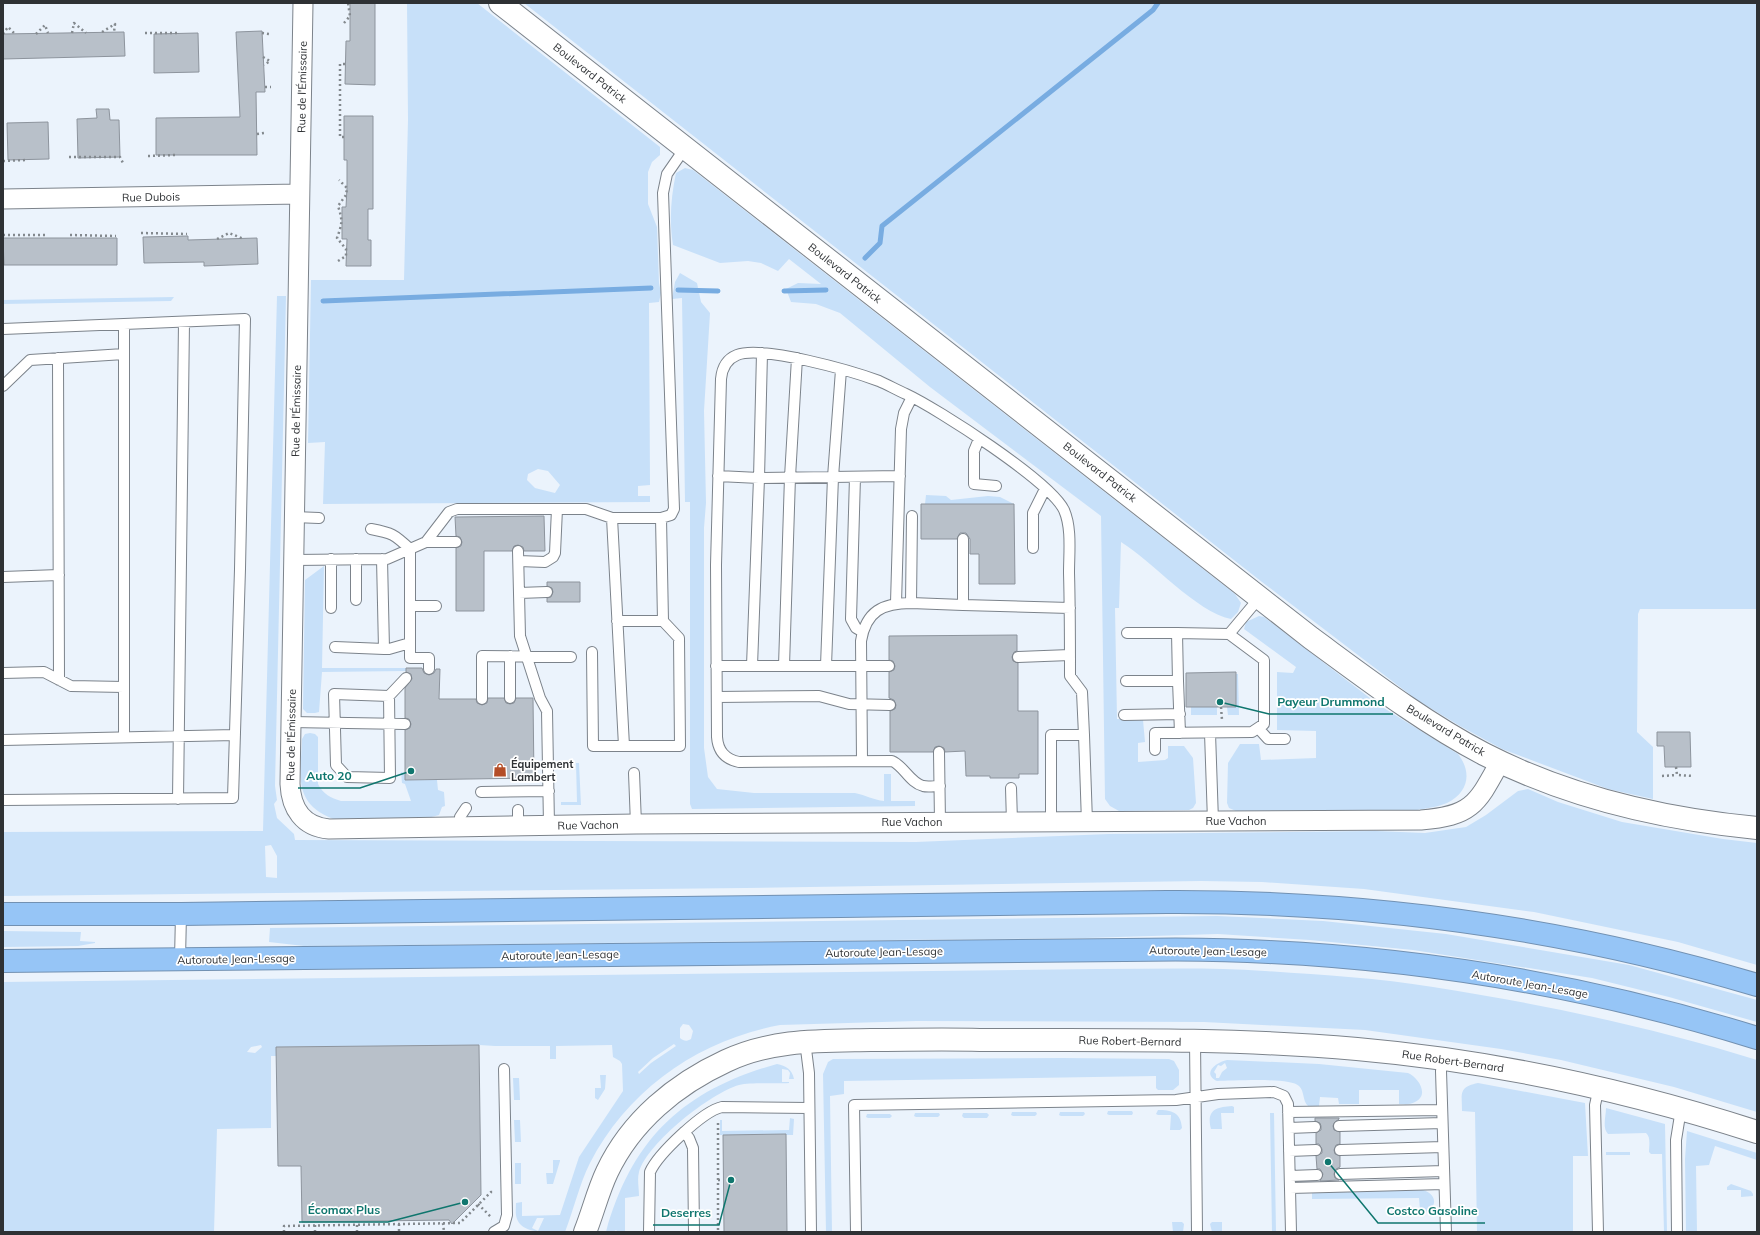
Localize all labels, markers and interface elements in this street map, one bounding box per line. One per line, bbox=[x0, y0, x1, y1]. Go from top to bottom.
street label: Boulevard Patrick bbox=[550, 40, 630, 106]
street label: Rue de l'Émissaire bbox=[294, 41, 310, 133]
street label: Rue Dubois bbox=[122, 189, 180, 205]
street label: Boulevard Patrick bbox=[805, 240, 885, 306]
street label: Rue de l'Émissaire bbox=[288, 365, 304, 457]
street label: Boulevard Patrick bbox=[1060, 439, 1140, 505]
street label: Rue de l'Émissaire bbox=[283, 689, 299, 781]
callout: Payeur Drummond bbox=[1269, 690, 1393, 714]
text: Payeur Drummond bbox=[1277, 694, 1385, 709]
street label: Boulevard Patrick bbox=[1404, 701, 1488, 759]
place label: Équipement Lambert bbox=[511, 757, 573, 784]
shop icon: Équipement Lambert bbox=[492, 762, 508, 778]
callout: Auto 20 bbox=[298, 764, 360, 788]
text: Auto 20 bbox=[306, 768, 352, 783]
street label: Rue Vachon bbox=[1205, 814, 1267, 828]
street label: Rue Vachon bbox=[881, 815, 943, 829]
street label: Rue Vachon bbox=[557, 817, 619, 833]
street label: Autoroute Jean-Lesage bbox=[1149, 943, 1267, 959]
street label: Autoroute Jean-Lesage bbox=[825, 944, 943, 960]
street label: Autoroute Jean-Lesage bbox=[501, 947, 619, 963]
street label: Autoroute Jean-Lesage bbox=[177, 951, 295, 967]
street label: Autoroute Jean-Lesage bbox=[1471, 967, 1589, 1001]
street label: Rue Robert-Bernard bbox=[1078, 1033, 1182, 1049]
street label: Rue Robert-Bernard bbox=[1401, 1047, 1505, 1075]
callout: Écomax Plus bbox=[299, 1198, 388, 1222]
callout: Costco Gasoline bbox=[1378, 1199, 1485, 1223]
callout: Deserres bbox=[653, 1201, 719, 1225]
text: Écomax Plus bbox=[308, 1202, 380, 1217]
text: Costco Gasoline bbox=[1386, 1203, 1478, 1218]
text: Deserres bbox=[661, 1205, 711, 1220]

